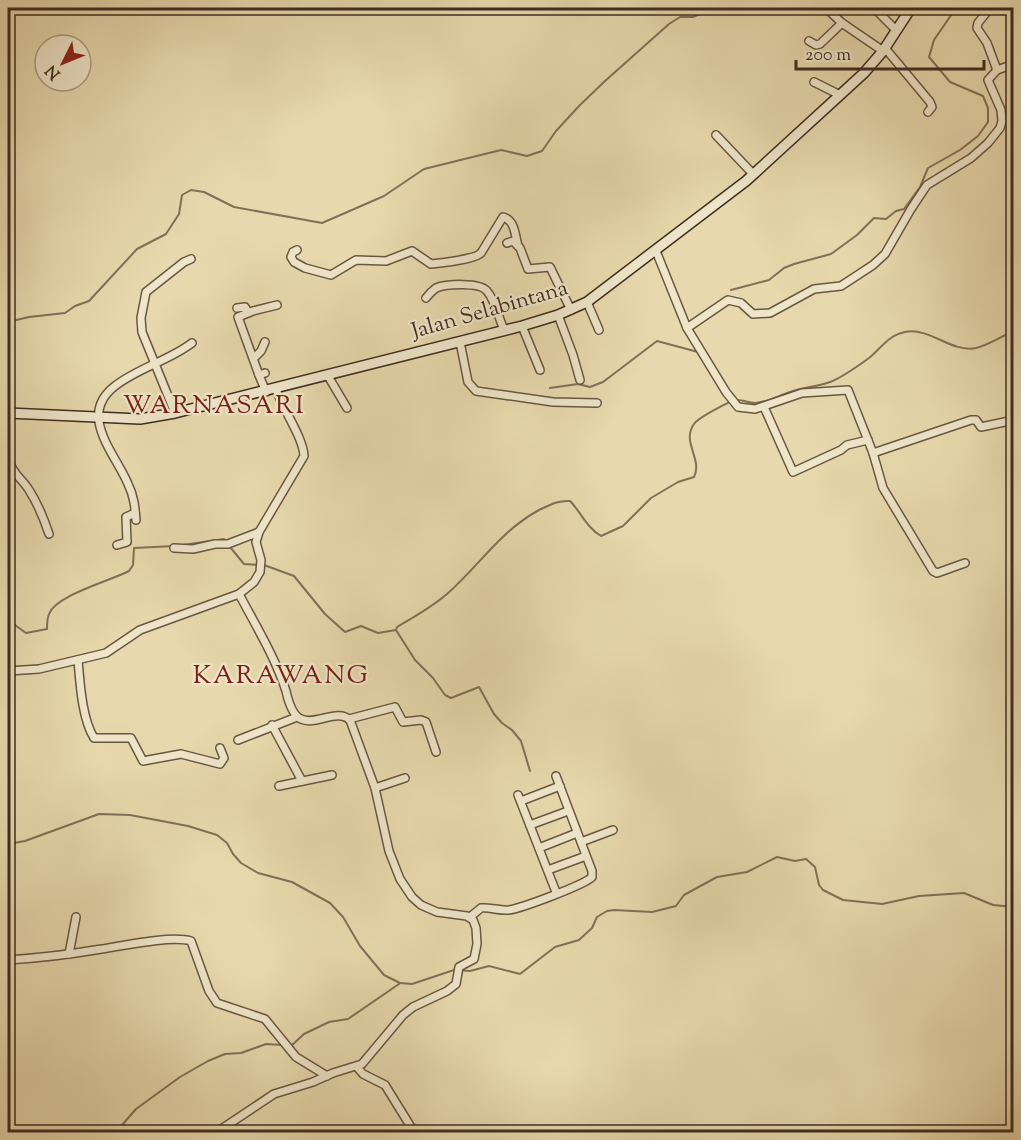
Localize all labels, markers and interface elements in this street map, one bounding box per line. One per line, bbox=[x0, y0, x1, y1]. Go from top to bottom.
north arrow bbox=[33, 33, 93, 93]
scale bar bbox=[796, 33, 984, 71]
text: 200 m bbox=[805, 43, 851, 69]
text: N bbox=[41, 59, 67, 84]
street label: Jalan Selabintana bbox=[407, 273, 572, 349]
district label: WARNASARI bbox=[123, 388, 305, 425]
district label: KARAWANG bbox=[193, 658, 369, 695]

